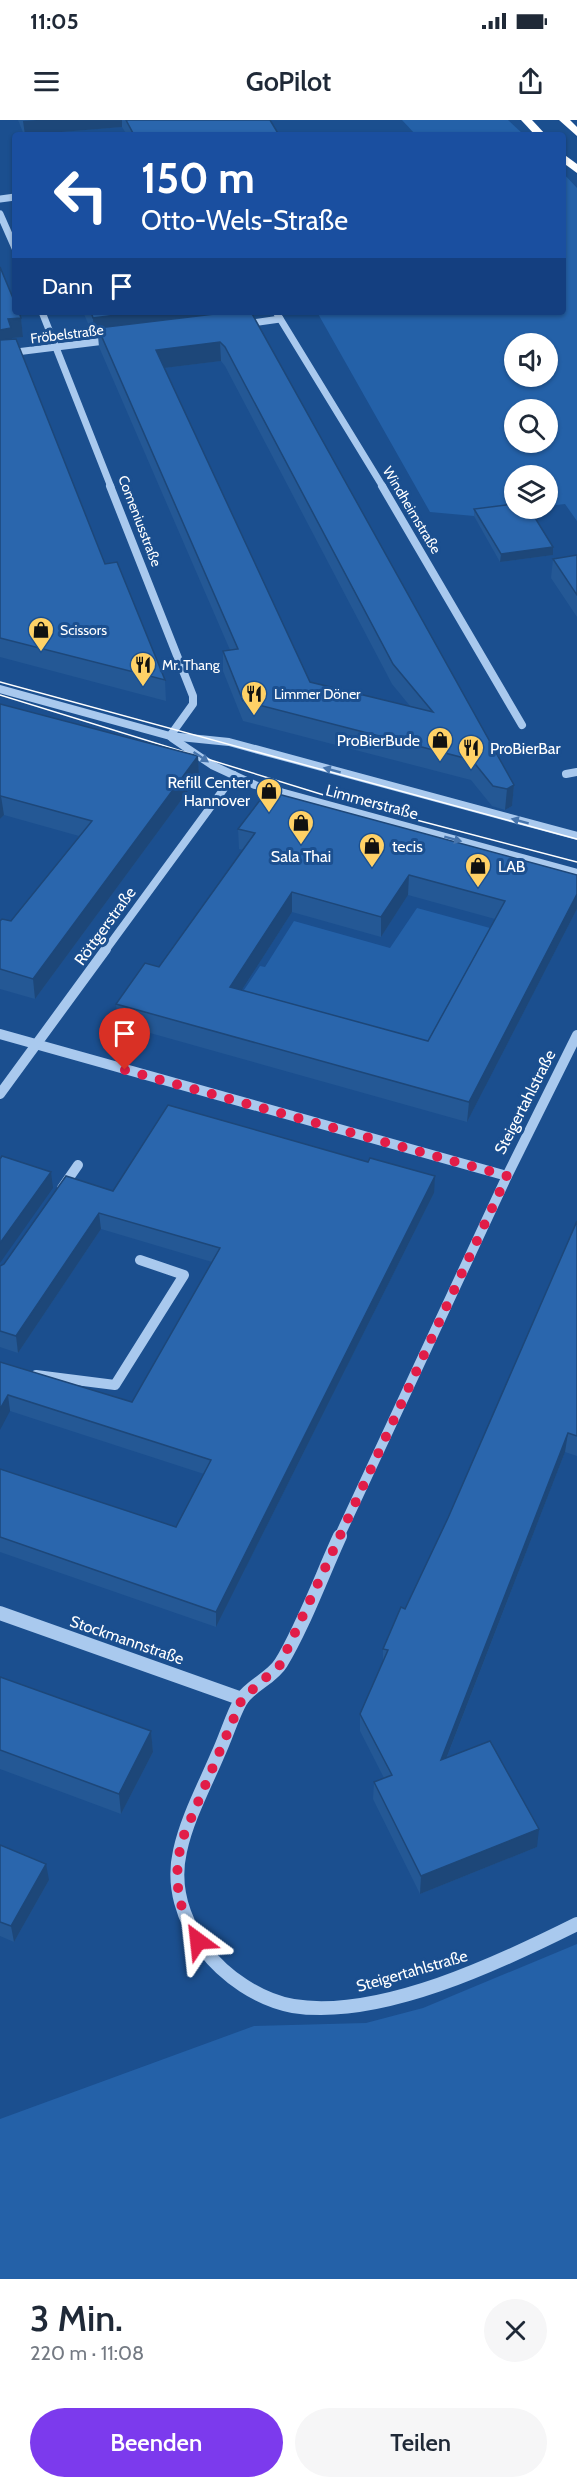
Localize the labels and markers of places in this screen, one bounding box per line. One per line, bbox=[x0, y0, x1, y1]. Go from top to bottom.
shop icon: Scissors bbox=[26, 615, 56, 653]
place label: Scissors bbox=[60, 621, 107, 639]
restaurant icon: Mr. Thang bbox=[128, 650, 158, 688]
place label: Mr. Thang bbox=[162, 656, 221, 674]
restaurant icon: Limmer Döner bbox=[239, 679, 269, 717]
place label: Limmer Döner bbox=[274, 685, 361, 703]
shop icon: ProBierBude bbox=[425, 725, 455, 763]
place label: ProBierBude bbox=[337, 731, 420, 750]
restaurant icon: ProBierBar bbox=[456, 733, 486, 771]
place label: ProBierBar bbox=[490, 739, 561, 758]
place label: Refill Center Hannover bbox=[167, 773, 251, 810]
shop icon: Refill Center Hannover bbox=[254, 776, 284, 814]
shop icon: Sala Thai bbox=[286, 808, 316, 846]
shop icon: tecis bbox=[357, 831, 387, 869]
place label: tecis bbox=[392, 837, 423, 856]
place label: Sala Thai bbox=[271, 847, 331, 866]
shop icon: LAB bbox=[463, 851, 493, 889]
place label: LAB bbox=[498, 857, 526, 876]
pin bbox=[99, 1008, 150, 1070]

